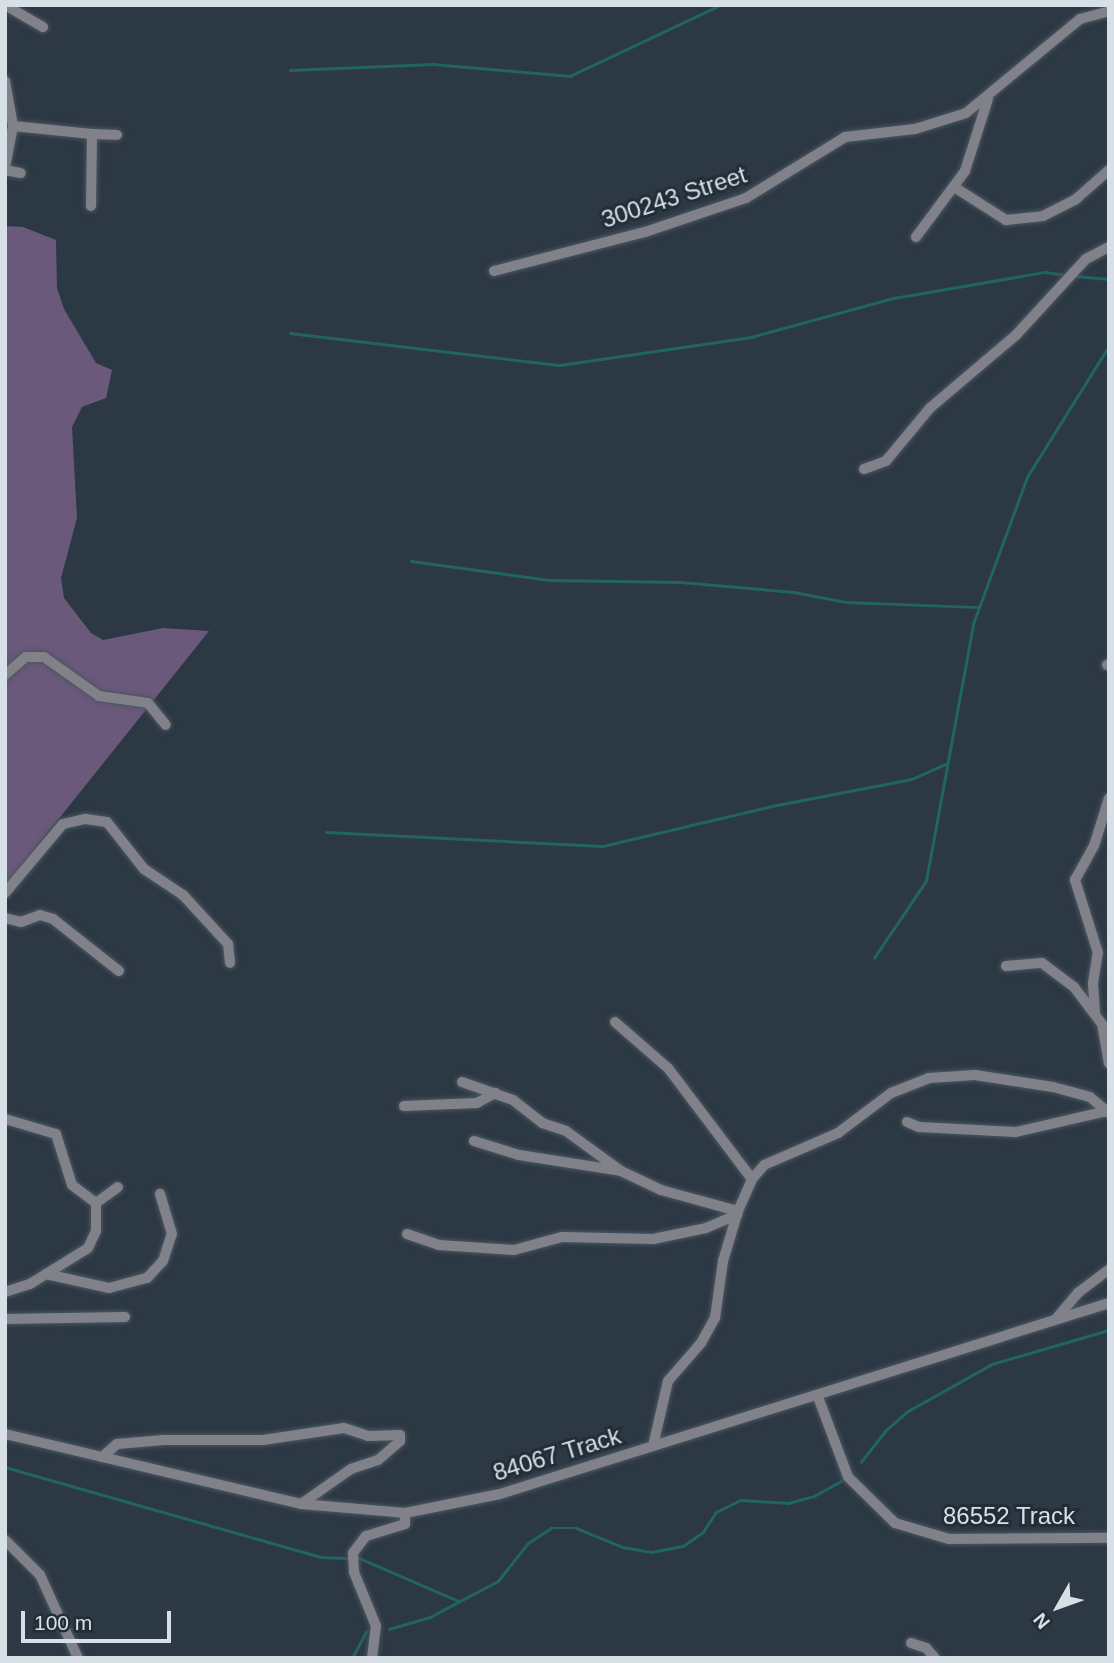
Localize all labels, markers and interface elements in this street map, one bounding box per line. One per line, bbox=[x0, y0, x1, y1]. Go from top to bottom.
street label: 300243 Street bbox=[598, 160, 750, 234]
street label: 84067 Track bbox=[489, 1421, 625, 1487]
street label: 86552 Track bbox=[943, 1502, 1075, 1530]
north arrow bbox=[1023, 1572, 1093, 1642]
scale bar bbox=[24, 1596, 175, 1640]
text: N bbox=[1029, 1609, 1054, 1633]
text: 100 m bbox=[34, 1611, 92, 1634]

